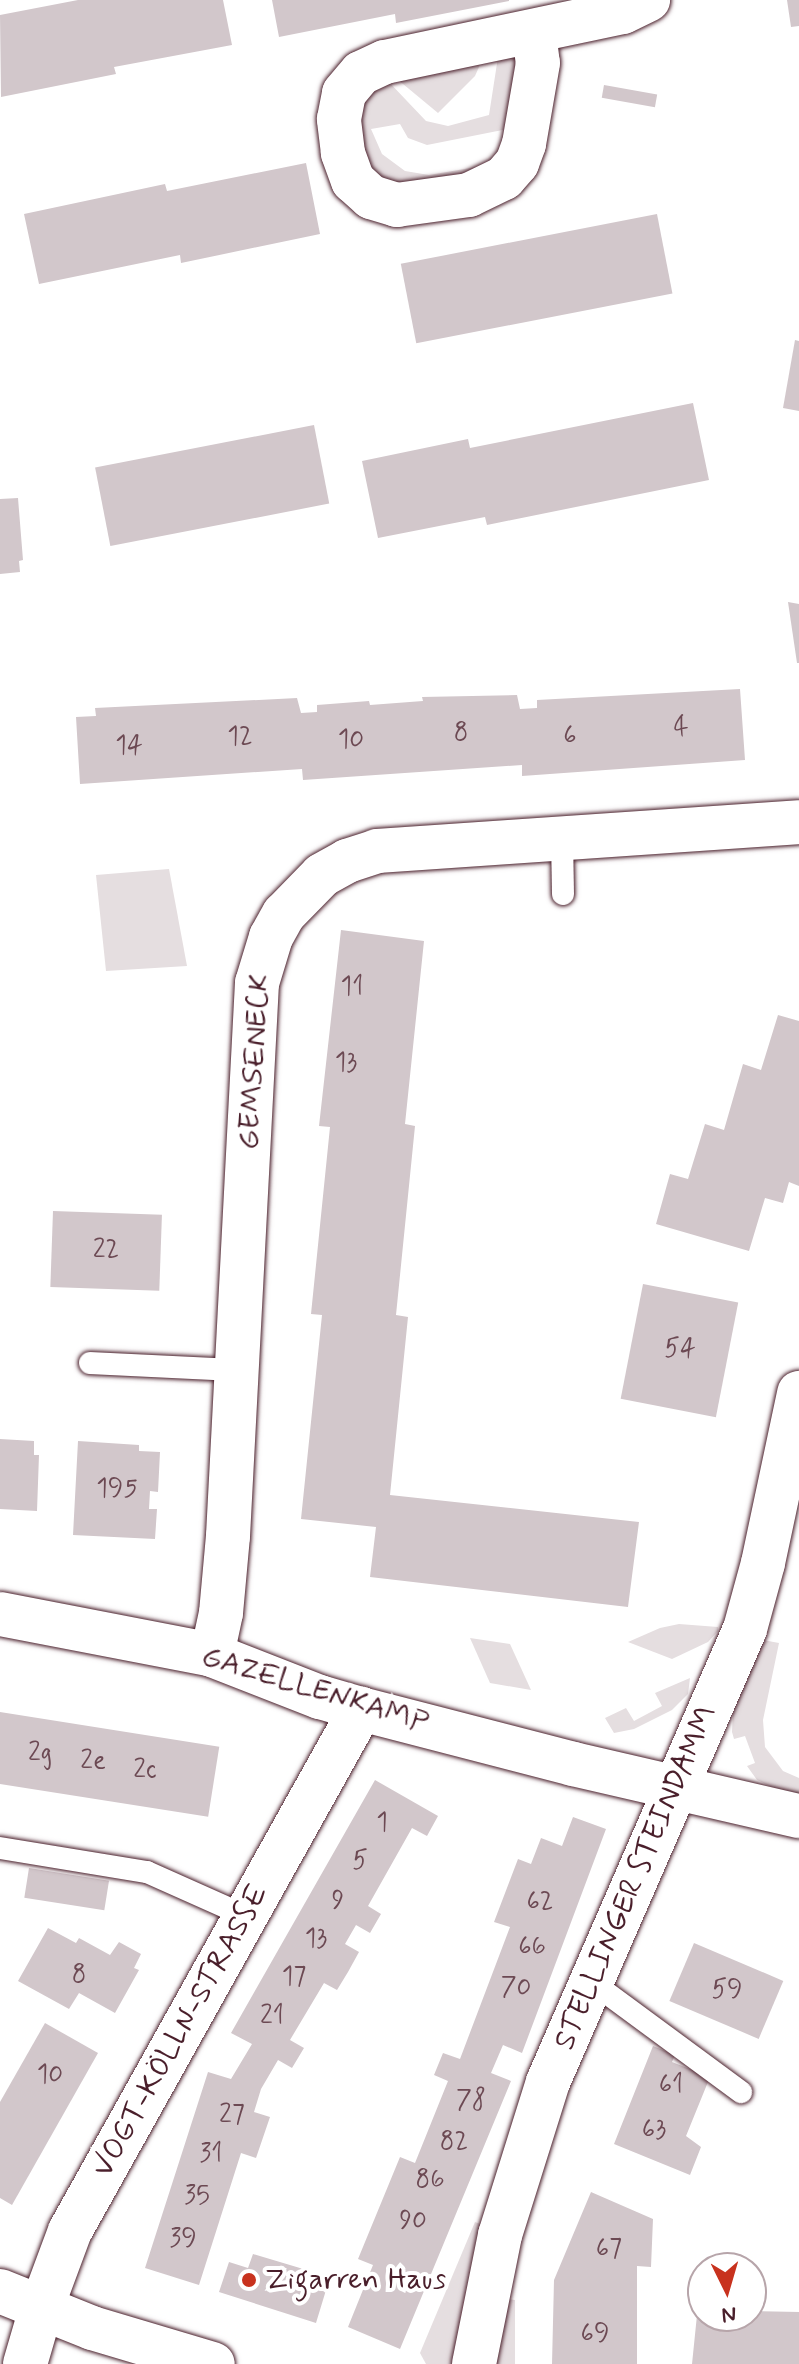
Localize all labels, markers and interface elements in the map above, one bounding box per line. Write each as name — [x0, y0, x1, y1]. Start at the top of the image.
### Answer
house number: 4 — [673, 713, 689, 745]
house number: 8 — [454, 718, 468, 750]
house number: 6 — [563, 721, 577, 753]
house number: 12 — [227, 722, 253, 754]
house number: 10 — [338, 725, 364, 757]
house number: 14 — [115, 731, 143, 763]
house number: 11 — [341, 972, 363, 1004]
street label: GEMSENECK — [231, 973, 279, 1151]
house number: 13 — [335, 1048, 357, 1080]
house number: 22 — [93, 1235, 119, 1267]
house number: 54 — [664, 1334, 696, 1366]
house number: 195 — [96, 1474, 138, 1506]
street label: GAZELLENKAMP — [197, 1638, 433, 1742]
street label: STELLINGER STEINDAMM — [546, 1699, 726, 2057]
house number: 2g — [28, 1738, 52, 1770]
house number: 2e — [80, 1746, 106, 1778]
house number: 2c — [133, 1755, 157, 1787]
house number: 1 — [376, 1808, 388, 1840]
house number: 5 — [352, 1846, 368, 1878]
street label: VOGT-KÖLLN-STRASSE — [85, 1878, 277, 2184]
house number: 9 — [332, 1886, 344, 1918]
house number: 62 — [526, 1887, 554, 1919]
house number: 13 — [305, 1924, 327, 1956]
house number: 66 — [518, 1932, 546, 1964]
house number: 8 — [72, 1960, 86, 1992]
house number: 17 — [282, 1962, 306, 1994]
house number: 70 — [501, 1973, 531, 2005]
house number: 59 — [711, 1975, 743, 2007]
house number: 21 — [260, 2001, 284, 2033]
house number: 10 — [37, 2060, 63, 2092]
house number: 61 — [659, 2070, 683, 2102]
house number: 78 — [456, 2086, 486, 2118]
house number: 27 — [219, 2100, 245, 2132]
house number: 63 — [642, 2115, 666, 2147]
house number: 82 — [440, 2127, 468, 2159]
house number: 31 — [200, 2139, 222, 2171]
house number: 86 — [415, 2165, 445, 2197]
house number: 35 — [184, 2181, 210, 2213]
house number: 90 — [399, 2206, 427, 2238]
house number: 39 — [169, 2224, 197, 2256]
house number: 67 — [596, 2234, 622, 2266]
north arrow — [687, 2252, 767, 2332]
place label: Zigarren Haus — [265, 2262, 446, 2298]
marker: Zigarren Haus — [240, 2271, 258, 2289]
text: N — [720, 2299, 737, 2329]
house number: 69 — [581, 2319, 609, 2351]

